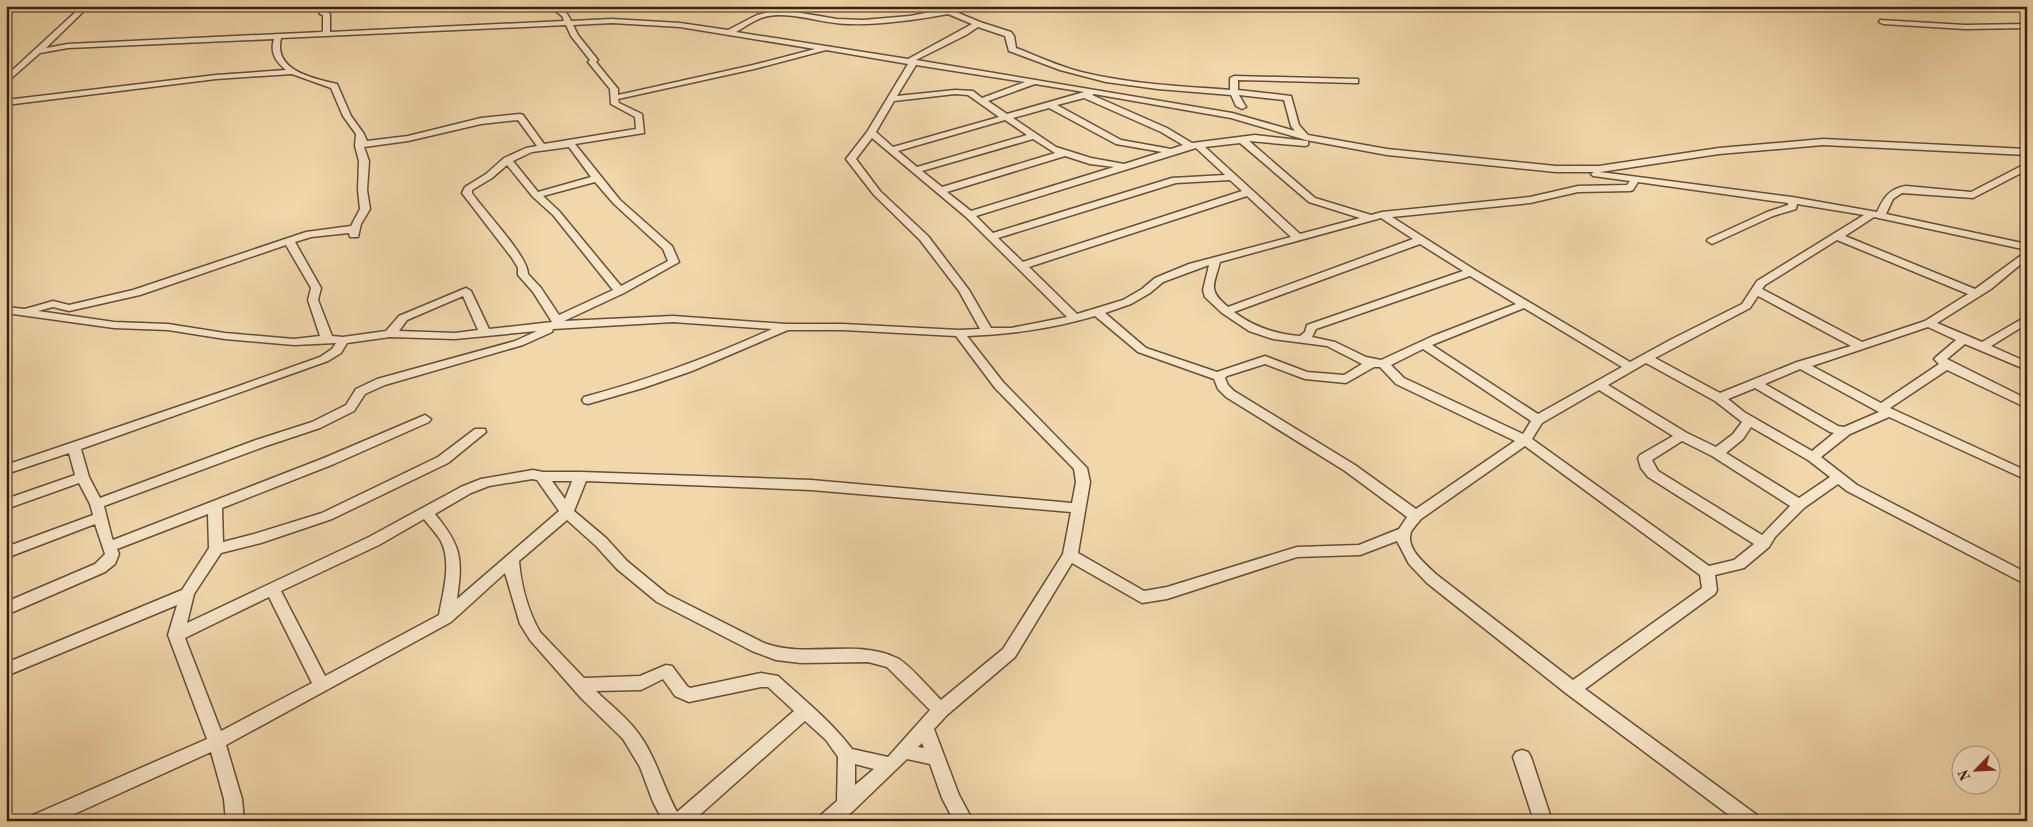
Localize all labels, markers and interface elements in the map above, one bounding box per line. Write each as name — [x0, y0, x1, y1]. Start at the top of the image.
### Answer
north arrow — [1950, 744, 2000, 794]
text: N — [1956, 767, 1974, 783]

